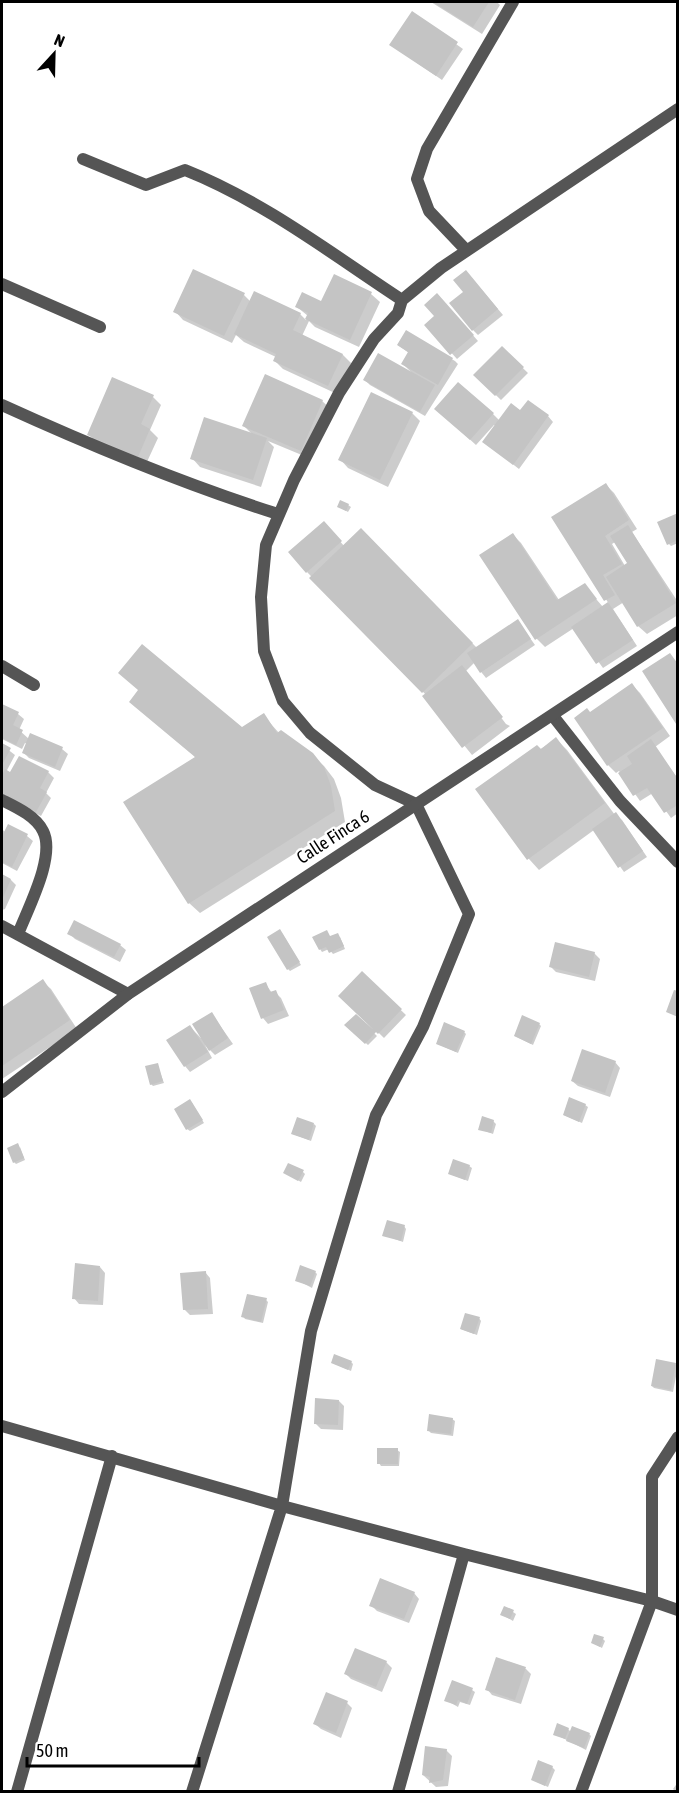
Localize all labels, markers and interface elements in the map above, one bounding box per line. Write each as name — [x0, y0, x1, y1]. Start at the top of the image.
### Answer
north arrow — [24, 24, 84, 84]
text: N — [52, 30, 67, 50]
street label: Calle Finca 6 — [292, 805, 373, 868]
scale bar — [27, 1730, 200, 1768]
text: 50 m — [36, 1740, 68, 1761]

